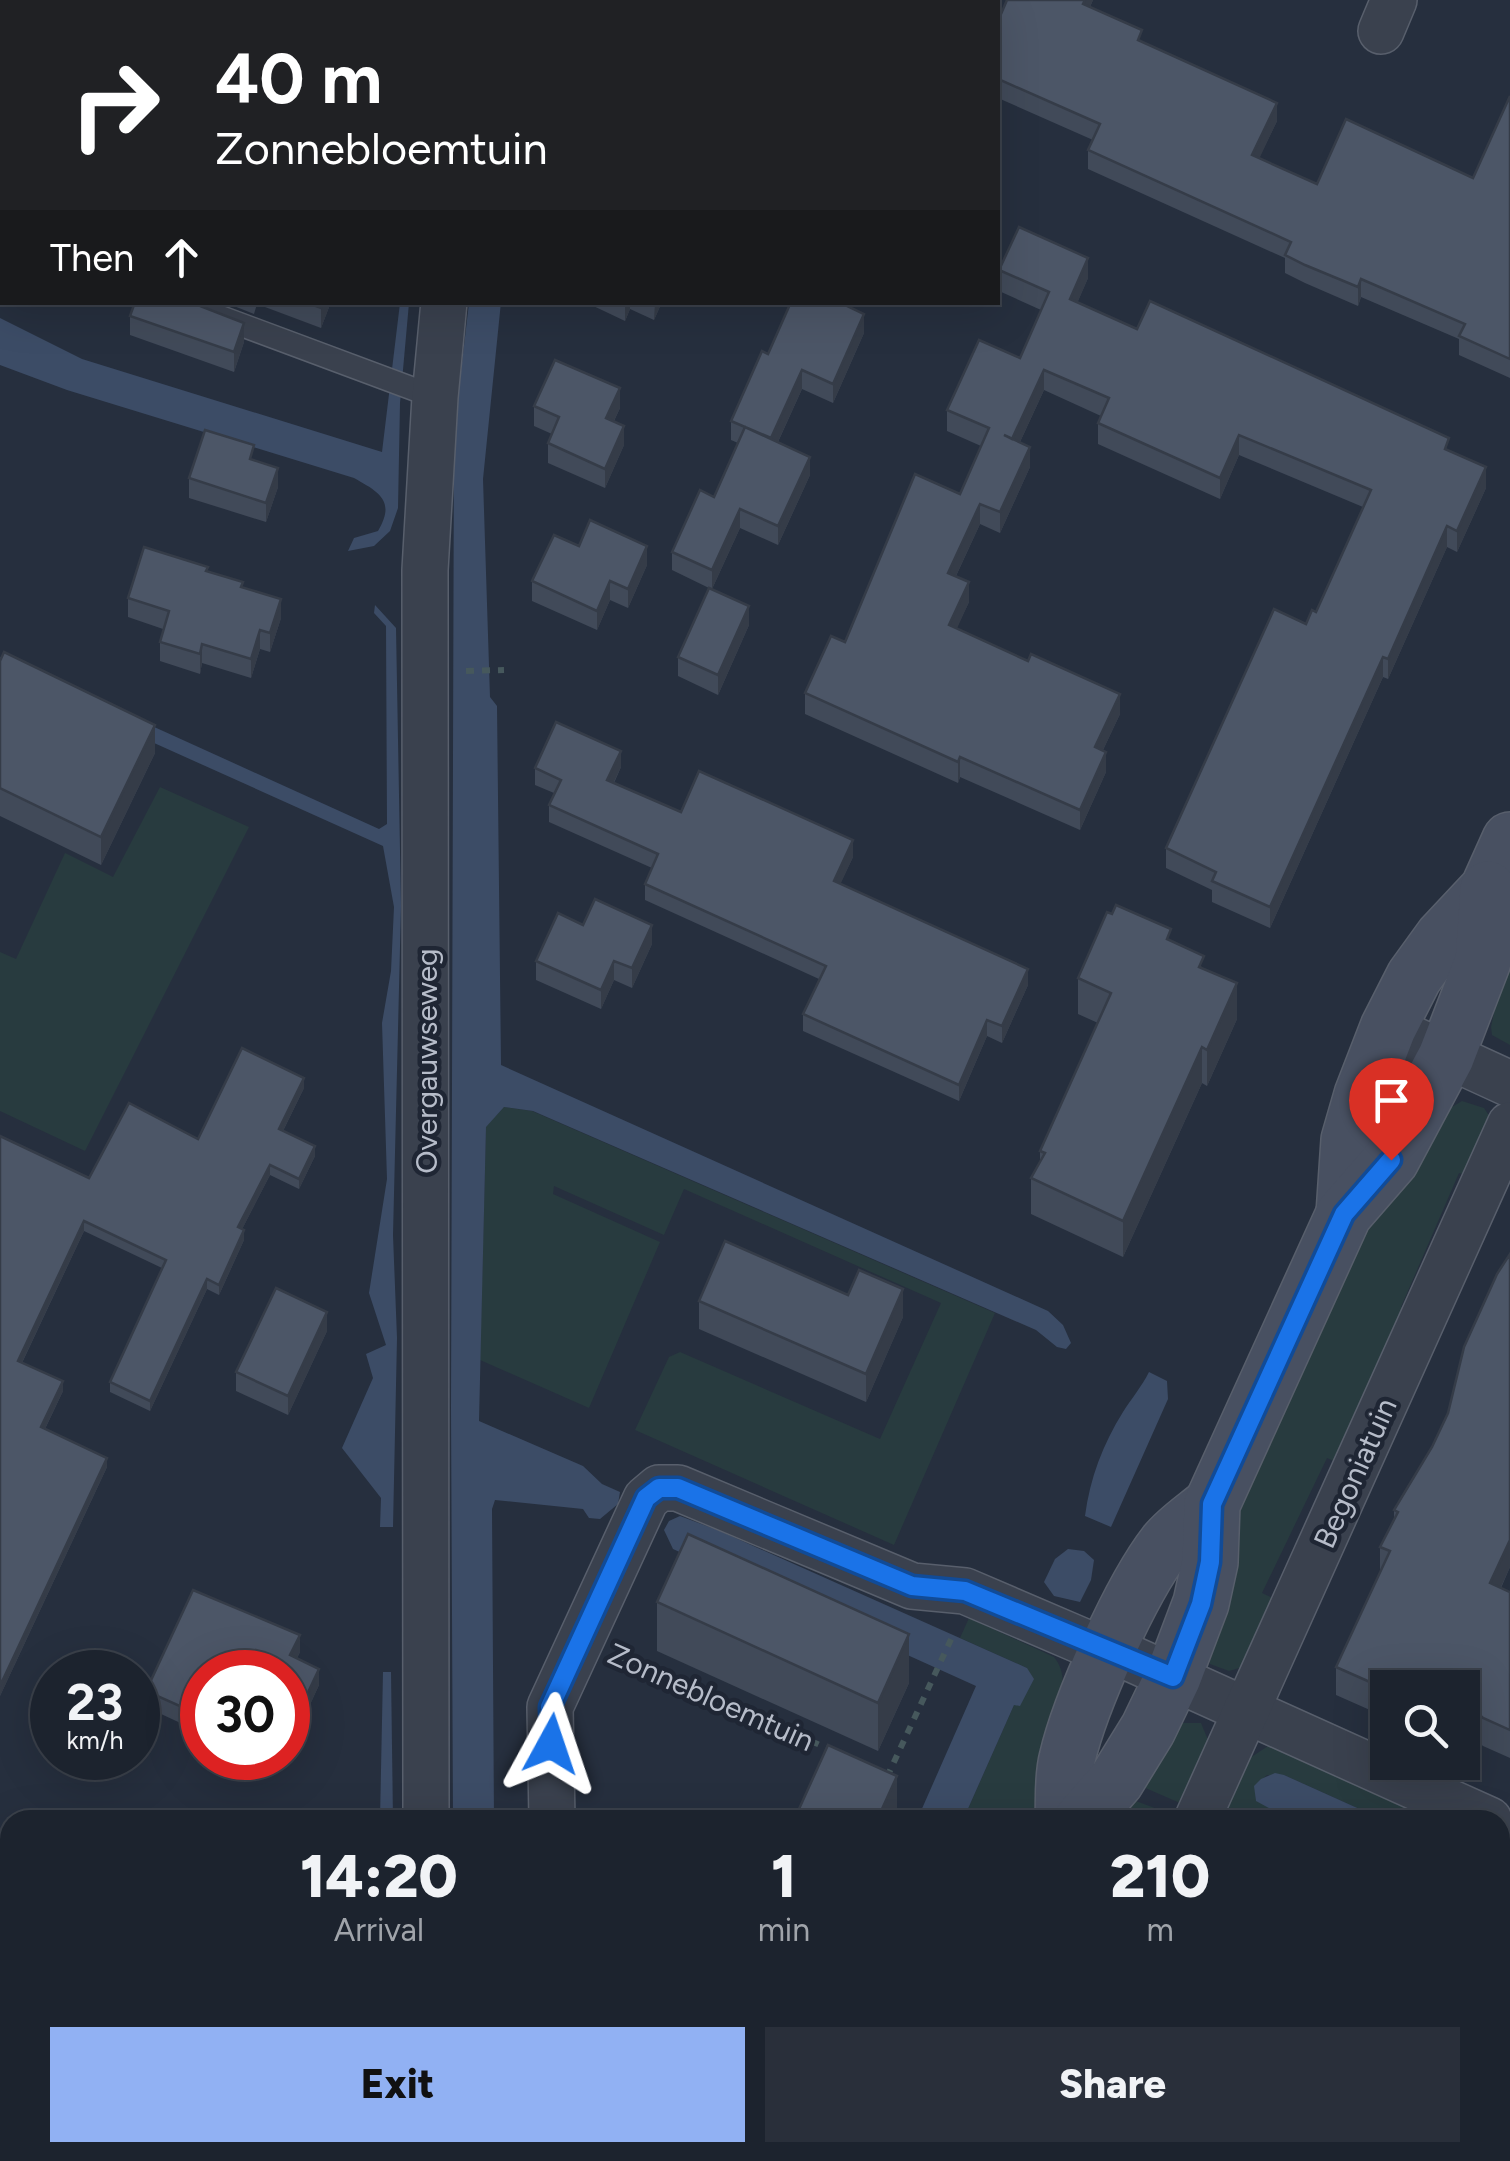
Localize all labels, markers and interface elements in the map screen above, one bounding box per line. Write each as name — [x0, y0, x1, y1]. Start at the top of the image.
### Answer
text: 40 m — [215, 36, 382, 121]
icon: right — [50, 40, 180, 170]
text: Zonnebloemtuin — [215, 121, 548, 175]
icon: ahead — [154, 230, 209, 285]
text: Then — [50, 235, 134, 281]
street label: Overgauwseweg — [408, 948, 445, 1174]
pin — [1349, 1058, 1434, 1161]
icon: arrive — [1364, 1073, 1419, 1128]
street label: Begoniatuin — [1305, 1392, 1405, 1554]
street label: Zonnebloemtuin — [602, 1635, 820, 1759]
speed limit sign: 30 — [180, 1650, 310, 1780]
map controls — [1370, 1670, 1480, 1780]
button: search — [1370, 1670, 1480, 1780]
text: 23 — [67, 1672, 123, 1733]
position arrow — [499, 1692, 603, 1796]
text: km/h — [66, 1725, 124, 1755]
text: 14:20 — [300, 1840, 458, 1912]
text: 1 — [771, 1840, 797, 1912]
text: 210 — [1110, 1840, 1210, 1912]
text: Arrival — [334, 1911, 424, 1949]
text: min — [758, 1911, 810, 1949]
text: m — [1146, 1911, 1174, 1949]
button: Exit — [50, 2027, 745, 2142]
button: Share — [765, 2027, 1460, 2142]

